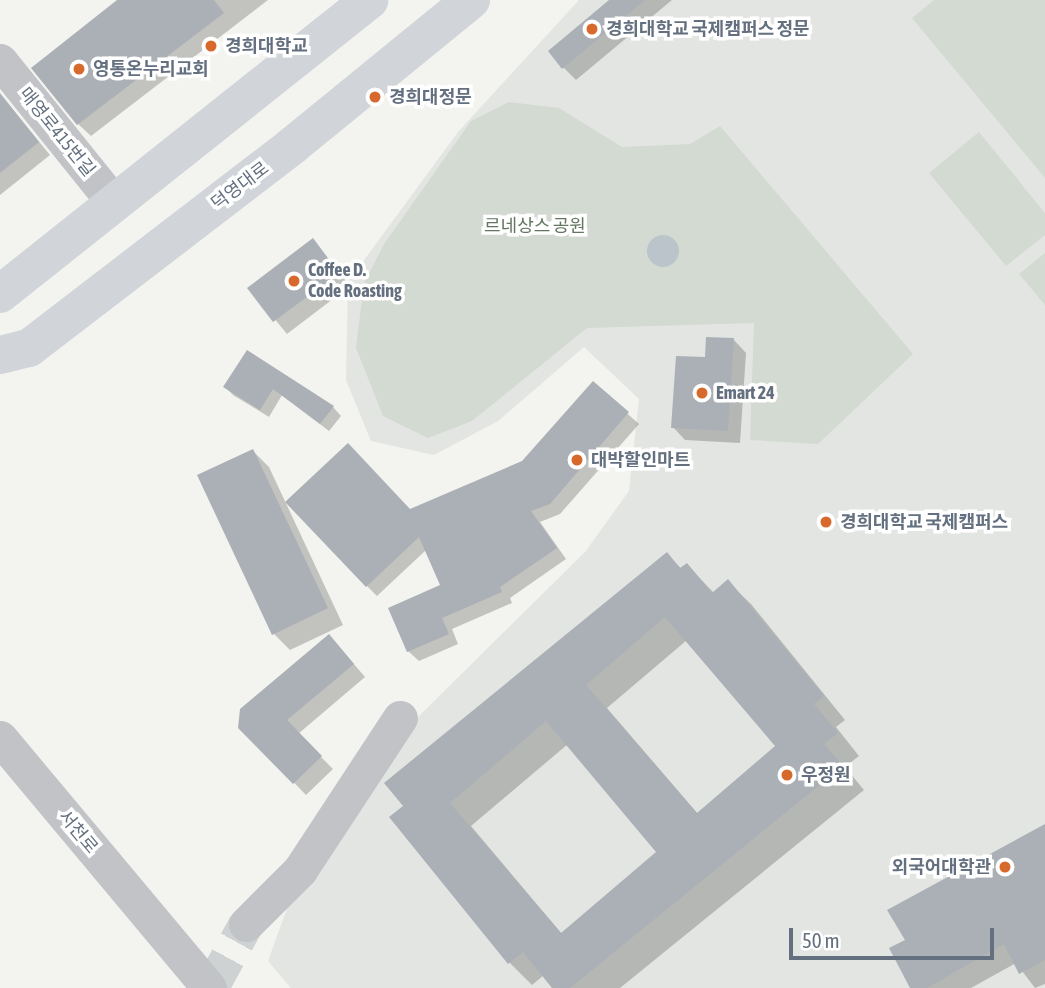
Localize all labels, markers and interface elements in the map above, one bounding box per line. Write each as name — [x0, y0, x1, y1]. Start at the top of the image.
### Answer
place label: 경희대학교 국제캠퍼스 정문 — [606, 18, 810, 40]
marker: 경희대학교 국제캠퍼스 정문 — [584, 21, 600, 37]
place label: 경희대학교 — [225, 35, 308, 57]
marker: 경희대학교 — [203, 38, 219, 54]
place label: 영통온누리교회 — [93, 58, 209, 80]
marker: 영통온누리교회 — [71, 61, 87, 77]
street label: 매영로415번길 — [15, 83, 99, 181]
place label: 경희대정문 — [389, 86, 472, 108]
marker: 경희대정문 — [367, 89, 383, 105]
street label: 덕영대로 — [207, 157, 273, 215]
park label: 르네상스 공원 — [484, 215, 586, 237]
place label: Coffee D. Code Roasting — [308, 260, 402, 302]
marker: Coffee D. Code Roasting — [286, 273, 302, 289]
place label: Emart 24 — [716, 382, 775, 404]
marker: Emart 24 — [694, 385, 710, 401]
place label: 대박할인마트 — [591, 449, 690, 471]
marker: 대박할인마트 — [569, 452, 585, 468]
place label: 경희대학교 국제캠퍼스 — [840, 511, 1008, 533]
marker: 경희대학교 국제캠퍼스 — [818, 514, 834, 530]
place label: 우정원 — [801, 764, 851, 786]
marker: 우정원 — [779, 767, 795, 783]
street label: 서천로 — [54, 806, 102, 858]
place label: 외국어대학관 — [892, 856, 991, 878]
marker: 외국어대학관 — [997, 859, 1013, 875]
scale bar — [793, 914, 998, 958]
text: 50 m — [802, 928, 840, 952]

